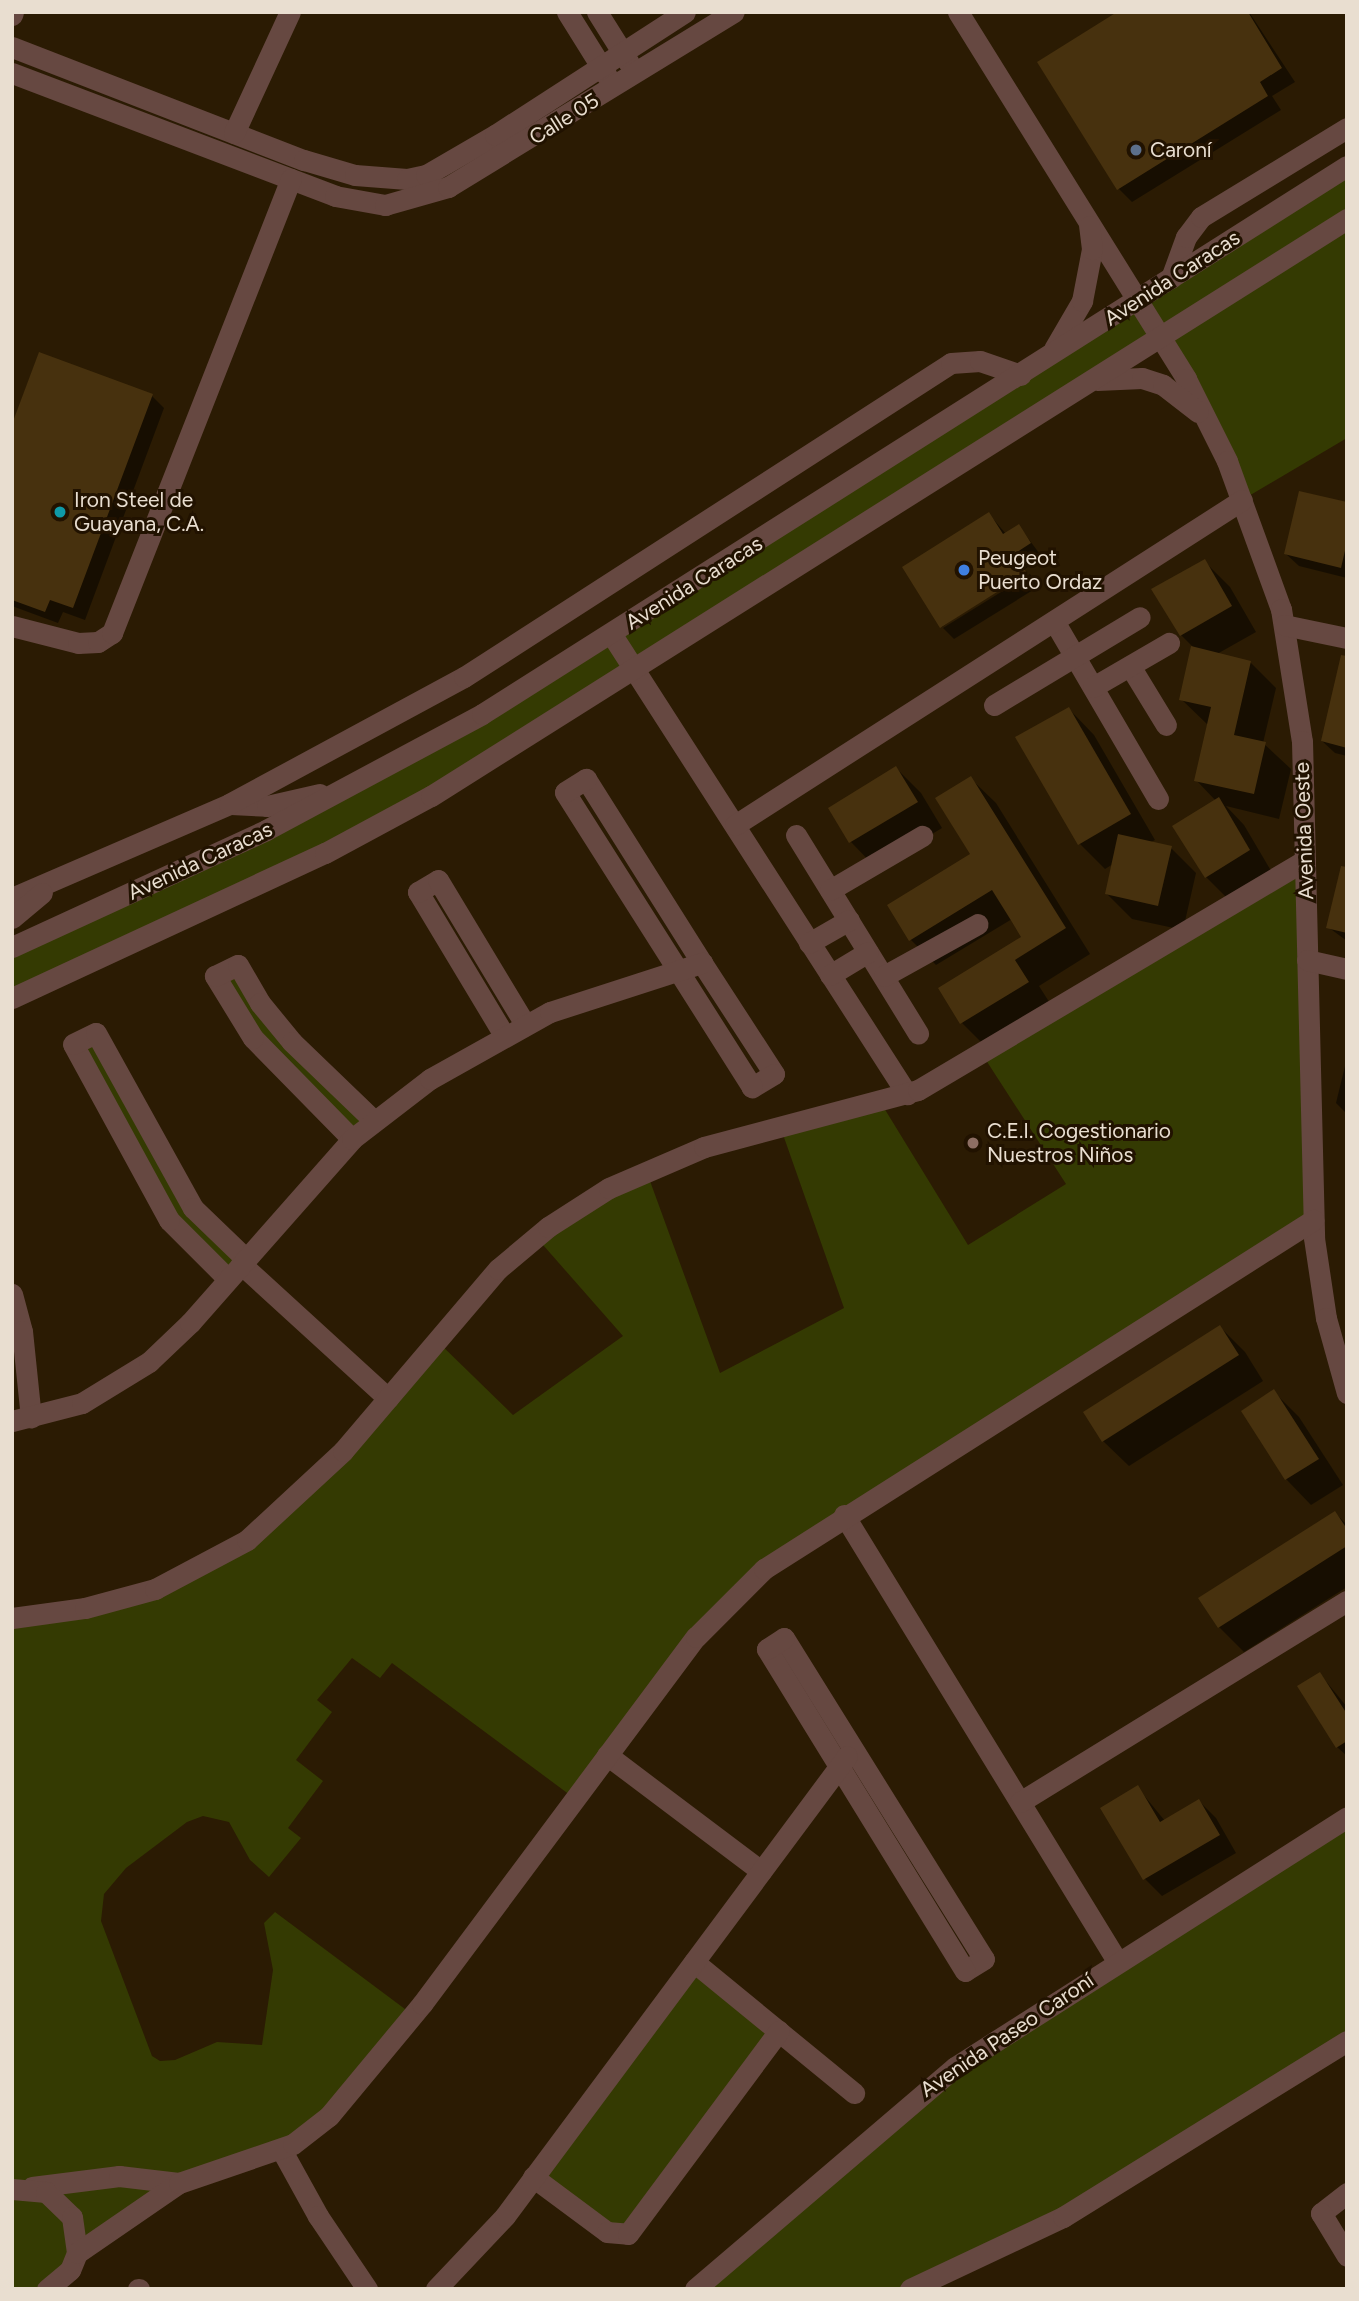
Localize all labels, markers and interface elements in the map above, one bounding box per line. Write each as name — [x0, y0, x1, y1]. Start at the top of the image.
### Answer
street label: Calle 05 — [525, 88, 603, 150]
place label: Caroní — [1150, 137, 1212, 163]
marker: Caroní — [1128, 142, 1144, 158]
street label: Avenida Caracas — [1100, 225, 1244, 331]
place label: Iron Steel de Guayana, C.A. — [74, 487, 204, 537]
marker: Iron Steel de Guayana, C.A. — [52, 504, 68, 520]
street label: Avenida Caracas — [621, 531, 767, 635]
place label: Peugeot Puerto Ordaz — [978, 545, 1102, 595]
marker: Peugeot Puerto Ordaz — [956, 562, 972, 578]
street label: Avenida Oeste — [1289, 762, 1319, 900]
street label: Avenida Caracas — [124, 817, 276, 905]
place label: C.E.I. Cogestionario Nuestros Niños — [987, 1118, 1171, 1168]
marker: C.E.I. Cogestionario Nuestros Niños — [965, 1135, 981, 1151]
street label: Avenida Paseo Caroní — [915, 1968, 1099, 2102]

